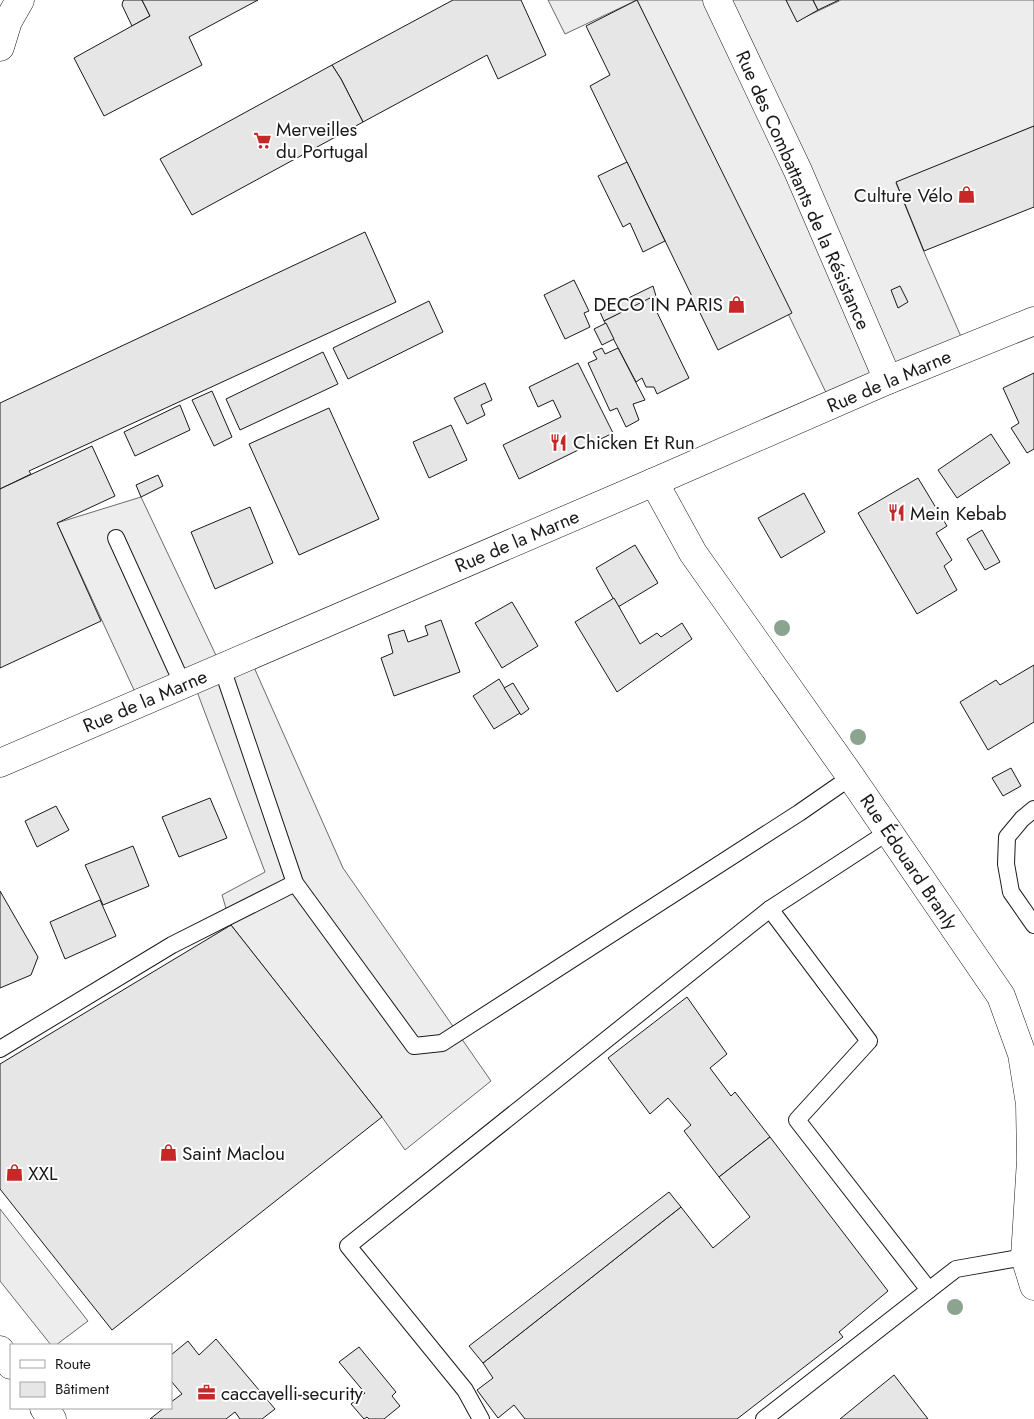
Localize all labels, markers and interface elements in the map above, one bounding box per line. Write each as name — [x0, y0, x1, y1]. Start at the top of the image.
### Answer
street label: Rue des Combattants de la Résistance — [729, 46, 877, 334]
place label: Merveilles du Portugal — [276, 116, 368, 165]
supermarket icon: Merveilles du Portugal — [252, 130, 272, 150]
place label: Culture Vélo — [854, 182, 953, 209]
shop icon: Culture Vélo — [957, 185, 977, 205]
place label: DECO IN PARIS — [593, 291, 723, 318]
shop icon: DECO IN PARIS — [727, 294, 747, 314]
street label: Rue de la Marne — [823, 343, 955, 419]
place label: Chicken Et Run — [573, 429, 695, 456]
restaurant icon: Chicken Et Run — [549, 432, 569, 452]
place label: Mein Kebab — [910, 500, 1007, 527]
street label: Rue de la Marne — [451, 503, 583, 579]
restaurant icon: Mein Kebab — [886, 503, 906, 523]
street label: Rue de la Marne — [79, 663, 211, 739]
street label: Rue Édouard Branly — [853, 789, 965, 936]
place label: Saint Maclou — [182, 1140, 285, 1167]
shop icon: Saint Maclou — [158, 1143, 178, 1163]
place label: XXL — [28, 1160, 58, 1187]
shop icon: XXL — [4, 1163, 24, 1183]
legend — [10, 1344, 172, 1409]
text: Route — [55, 1353, 91, 1375]
text: Bâtiment — [55, 1378, 109, 1400]
place label: caccavelli-security — [221, 1380, 363, 1407]
office icon: caccavelli-security — [197, 1383, 217, 1403]

